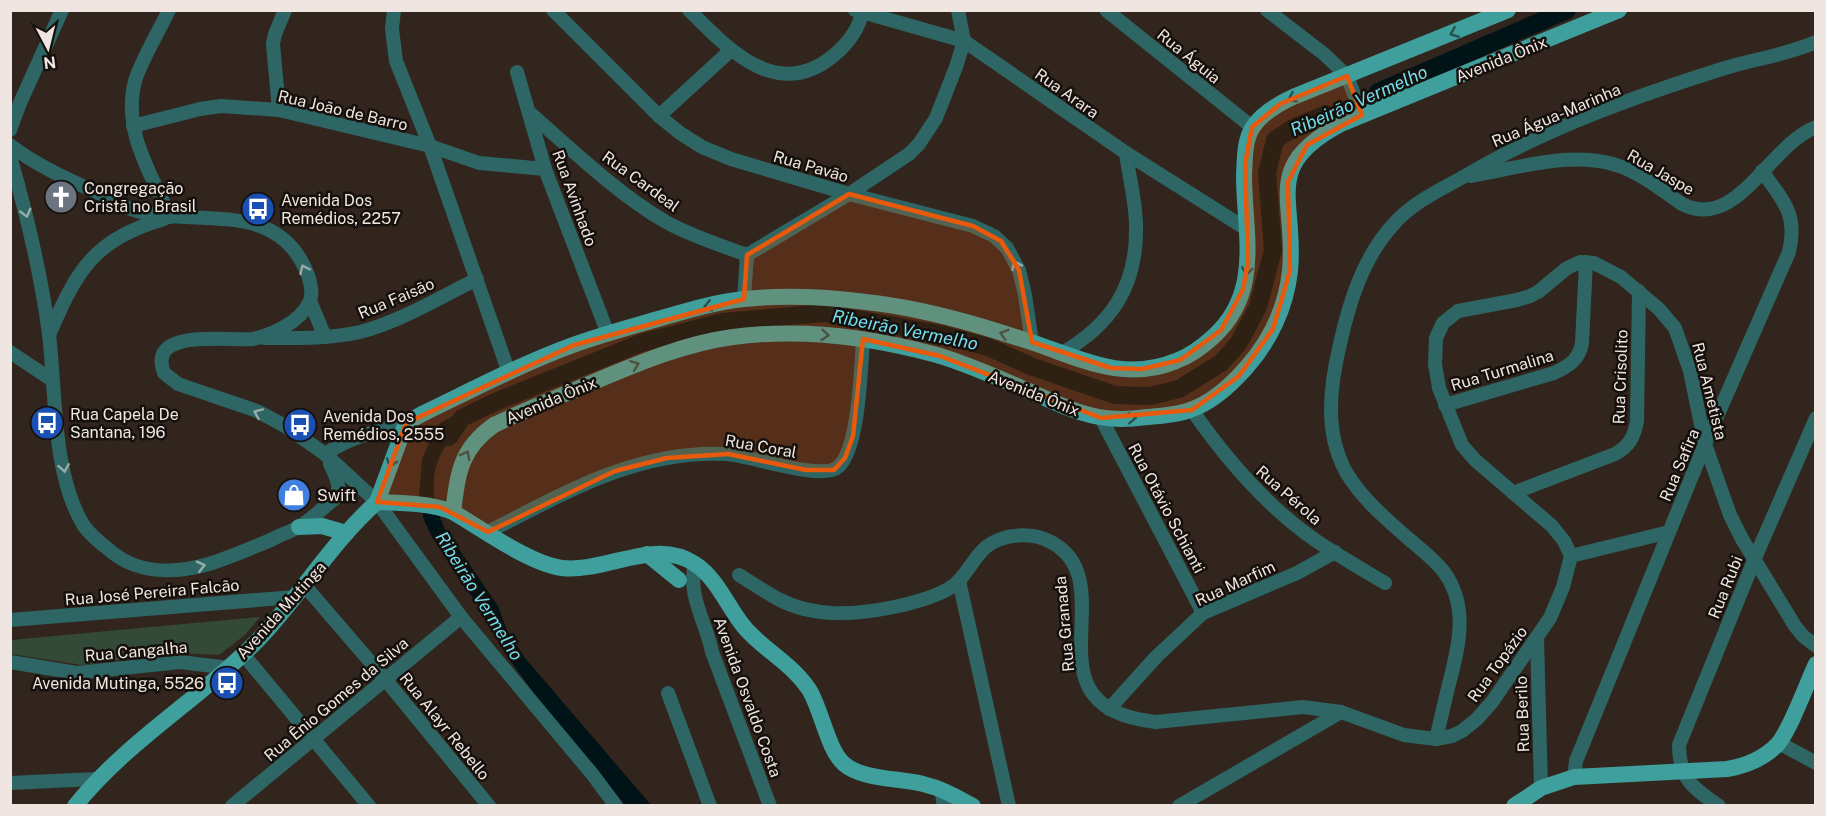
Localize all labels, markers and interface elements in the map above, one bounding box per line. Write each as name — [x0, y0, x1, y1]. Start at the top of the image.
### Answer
north arrow — [18, 18, 78, 78]
street label: Rua Águia — [1153, 24, 1225, 88]
one-way arrow — [1449, 26, 1460, 38]
street label: Avenida Ônix — [1452, 32, 1550, 86]
text: N — [42, 52, 57, 73]
water label: Ribeirão Vermelho — [1287, 61, 1431, 140]
street label: Rua Arara — [1031, 64, 1102, 122]
street label: Rua Água-Marinha — [1488, 79, 1624, 151]
street label: Rua João de Barro — [276, 86, 410, 135]
one-way arrow — [1288, 91, 1299, 103]
street label: Rua Jaspe — [1624, 146, 1698, 199]
street label: Rua Avinhado — [548, 147, 601, 249]
street label: Rua Cardeal — [598, 147, 683, 216]
street label: Rua Pavão — [771, 147, 851, 186]
church icon: Congregação Cristã no Brasil — [43, 179, 79, 215]
place label: Congregação Cristã no Brasil — [84, 179, 197, 216]
bus stop icon: Avenida Dos Remédios, 2257 — [240, 191, 276, 227]
place label: Avenida Dos Remédios, 2257 — [281, 191, 401, 228]
one-way arrow — [19, 207, 32, 217]
one-way arrow — [1011, 260, 1023, 271]
one-way arrow — [300, 264, 312, 275]
one-way arrow — [1241, 266, 1253, 275]
street label: Rua Faisão — [355, 274, 437, 323]
one-way arrow — [704, 299, 714, 312]
water label: Ribeirão Vermelho — [830, 305, 980, 354]
one-way arrow — [821, 328, 830, 341]
one-way arrow — [999, 328, 1010, 341]
street label: Rua Crisolito — [1609, 329, 1632, 425]
street label: Rua Ametista — [1688, 340, 1731, 442]
street label: Rua Turmalina — [1448, 346, 1556, 395]
one-way arrow — [629, 360, 639, 373]
street label: Avenida Ônix — [985, 366, 1083, 420]
street label: Avenida Ônix — [503, 372, 599, 428]
bus stop icon: Rua Capela De Santana, 196 — [29, 405, 65, 441]
place label: Rua Capela De Santana, 196 — [70, 405, 179, 442]
bus stop icon: Avenida Dos Remédios, 2555 — [282, 407, 318, 443]
place label: Avenida Dos Remédios, 2555 — [323, 407, 444, 444]
one-way arrow — [253, 408, 264, 420]
one-way arrow — [1128, 412, 1137, 425]
street label: Rua Safira — [1656, 426, 1703, 504]
street label: Rua Coral — [724, 431, 798, 462]
street label: Rua Otávio Schianti — [1124, 440, 1209, 576]
one-way arrow — [459, 451, 470, 462]
one-way arrow — [386, 457, 399, 467]
street label: Rua Pérola — [1252, 462, 1325, 529]
one-way arrow — [57, 463, 69, 472]
shop icon: Swift — [276, 477, 312, 513]
place label: Swift — [317, 486, 356, 505]
water label: Ribeirão Vermelho — [431, 527, 528, 664]
street label: Rua Rubi — [1704, 553, 1747, 621]
street label: Rua Marfim — [1192, 557, 1278, 610]
street label: Avenida Mutinga — [233, 558, 330, 663]
one-way arrow — [196, 560, 206, 573]
street label: Rua José Pereira Falcão — [64, 575, 240, 610]
street label: Rua Granada — [1051, 575, 1078, 672]
street label: Avenida Osvaldo Costa — [710, 614, 785, 780]
street label: Rua Topázio — [1464, 623, 1531, 706]
street label: Rua Ênio Gomes da Silva — [260, 633, 412, 765]
street label: Rua Cangalha — [84, 638, 188, 665]
bus stop icon: Avenida Mutinga, 5526 — [209, 665, 245, 701]
street label: Rua Alayr Rebello — [396, 669, 494, 784]
place label: Avenida Mutinga, 5526 — [32, 674, 204, 693]
street label: Rua Berilo — [1512, 675, 1533, 752]

